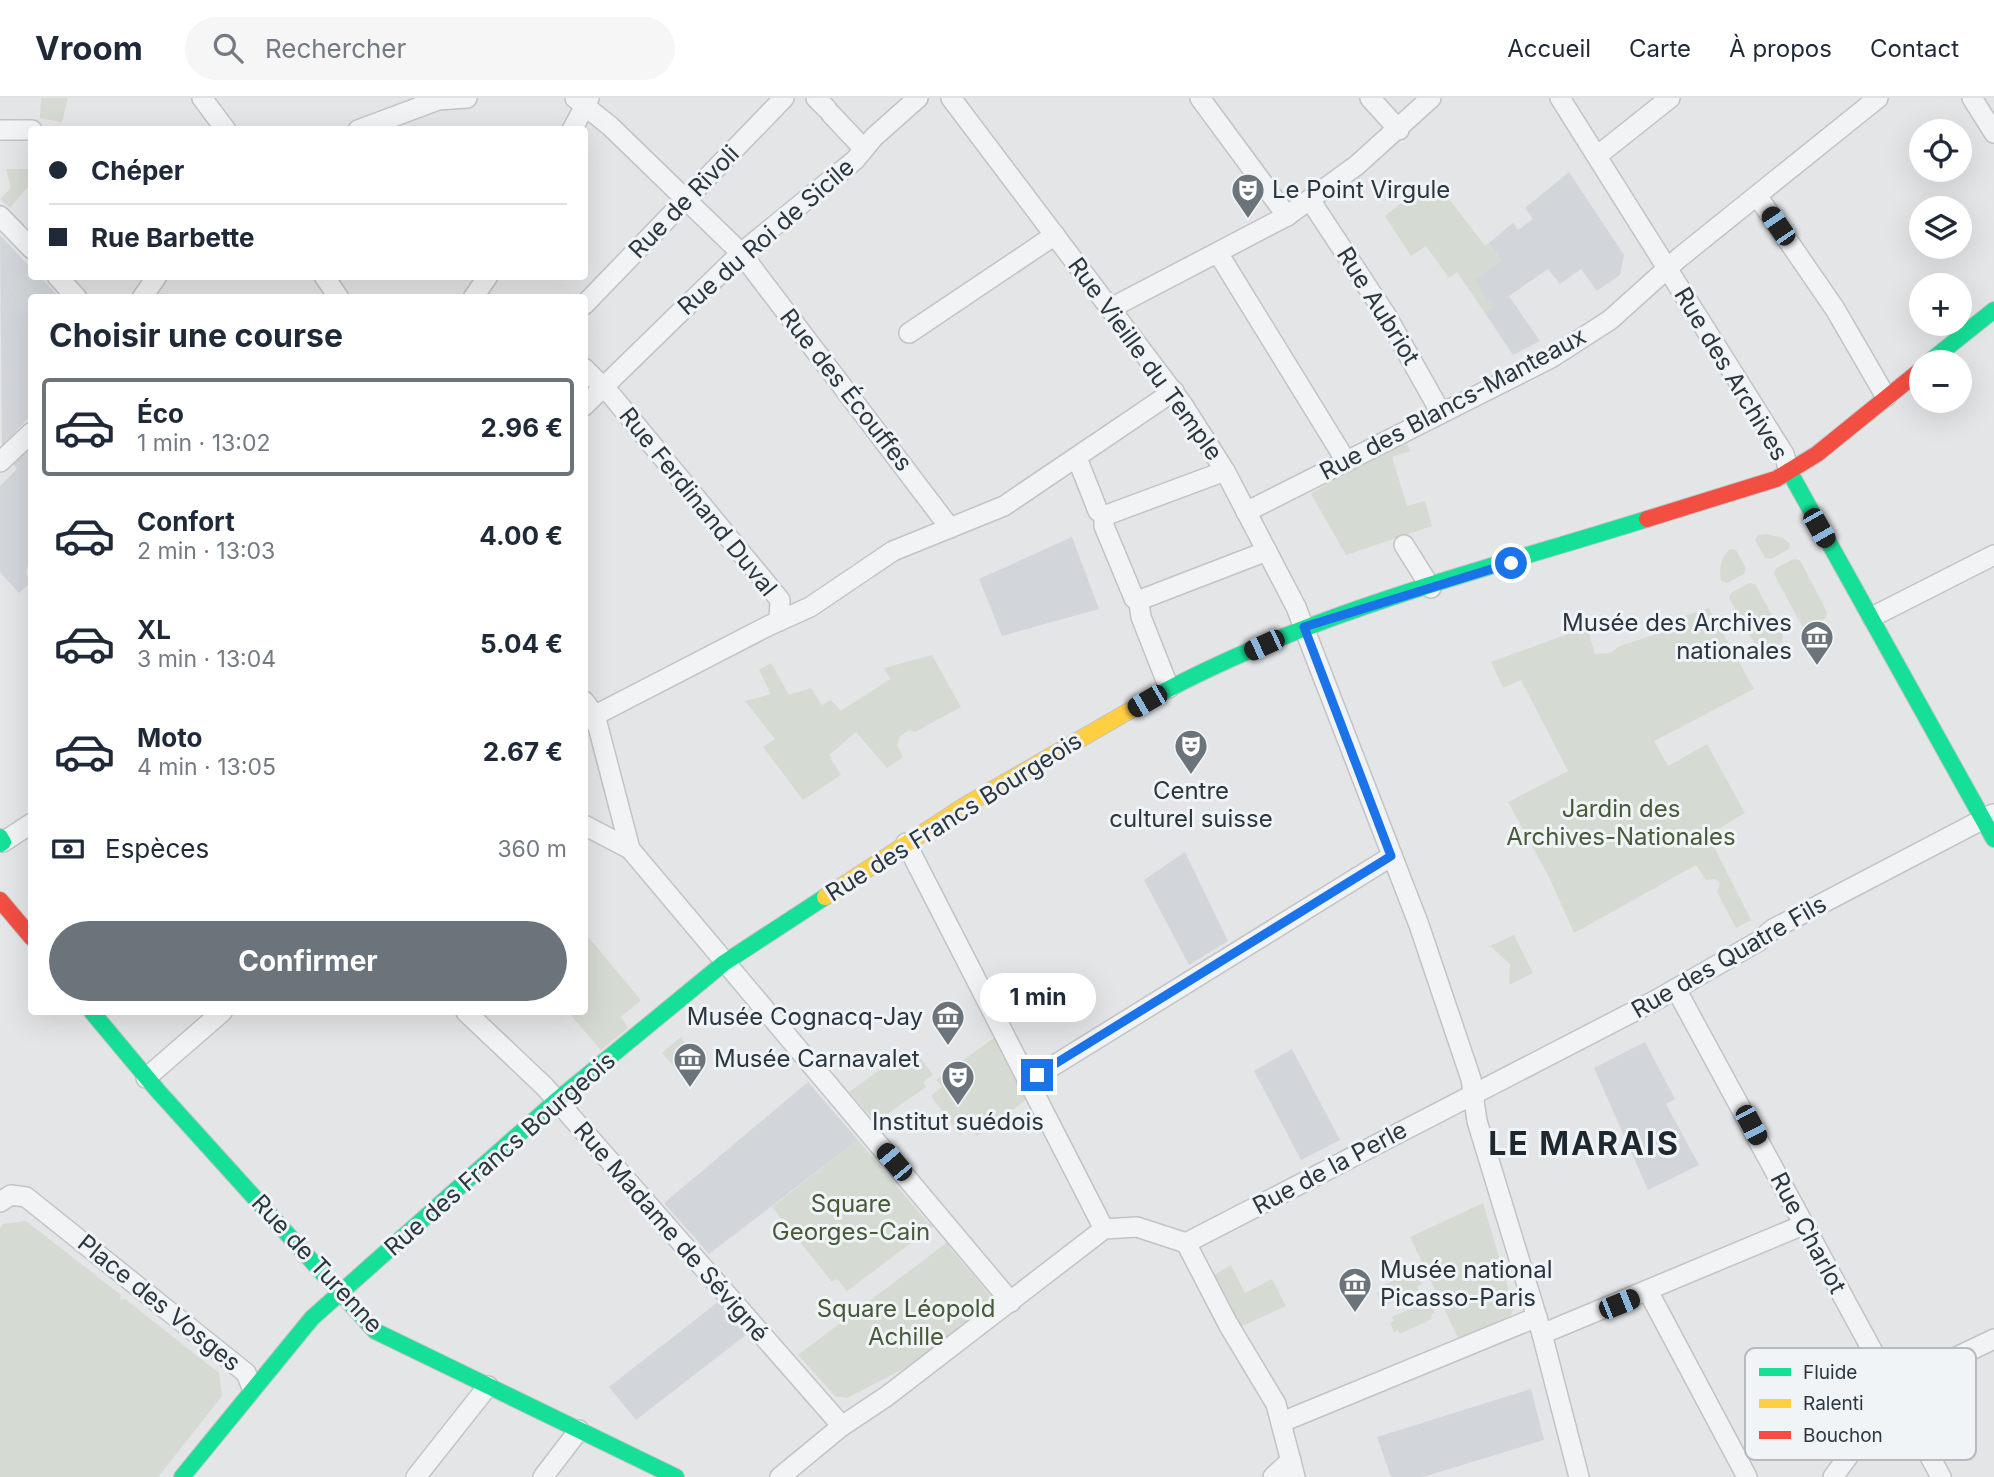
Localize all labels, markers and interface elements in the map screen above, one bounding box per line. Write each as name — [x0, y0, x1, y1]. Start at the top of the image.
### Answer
search box — [185, 17, 675, 80]
text: Vroom — [35, 28, 143, 68]
icon: search — [209, 29, 247, 67]
text: Rechercher — [265, 33, 406, 64]
text: Accueil — [1507, 34, 1591, 63]
text: Carte — [1629, 34, 1691, 63]
text: À propos — [1729, 34, 1832, 63]
text: Contact — [1870, 34, 1959, 63]
map controls — [1909, 119, 1972, 413]
button: locate — [1909, 119, 1972, 182]
street label: Rue de Rivoli — [622, 139, 745, 264]
street label: Rue du Roi de Sicile — [672, 152, 860, 321]
text: Chéper — [91, 155, 184, 186]
theatre icon: Le Point Virgule — [1229, 171, 1267, 220]
place label: Le Point Virgule — [1272, 175, 1450, 204]
button: layers — [1909, 196, 1972, 259]
car — [1758, 203, 1799, 249]
text: Rue Barbette — [91, 222, 254, 253]
street label: Rue Aubriot — [1331, 242, 1426, 370]
street label: Rue Vieille du Temple — [1062, 252, 1229, 466]
button: + — [1909, 273, 1972, 336]
street label: Rue des Archives — [1668, 282, 1795, 466]
street label: Rue des Écouffes — [774, 302, 920, 477]
text: Choisir une course — [49, 316, 343, 355]
street label: Rue des Blancs-Manteaux — [1315, 321, 1591, 486]
button: − — [1909, 350, 1972, 413]
icon: car — [53, 396, 116, 459]
text: Éco — [137, 398, 184, 429]
street label: Rue Ferdinand Duval — [613, 402, 783, 602]
text: 2.96 € — [481, 412, 563, 443]
text: 1 min · 13:02 — [137, 429, 270, 457]
icon: car — [53, 504, 116, 567]
car — [1800, 505, 1839, 551]
text: Confort — [137, 506, 235, 537]
text: 4.00 € — [479, 520, 563, 551]
text: 2 min · 13:03 — [137, 537, 275, 565]
route start — [1495, 547, 1527, 579]
place label: Musée des Archives nationales — [1562, 608, 1792, 665]
icon: car — [53, 612, 116, 675]
text: XL — [137, 614, 171, 645]
museum icon: Musée des Archives nationales — [1798, 618, 1836, 667]
car — [1241, 627, 1288, 663]
text: 5.04 € — [480, 628, 563, 659]
text: 3 min · 13:04 — [137, 645, 276, 673]
car — [1124, 681, 1171, 721]
icon: car — [53, 720, 116, 783]
text: Moto — [137, 722, 202, 753]
street label: Rue des Francs Bourgeois — [820, 726, 1087, 907]
theatre icon: Centre culturel suisse — [1172, 727, 1210, 776]
text: 2.67 € — [483, 736, 563, 767]
text: 4 min · 13:05 — [137, 753, 276, 781]
place label: Centre culturel suisse — [1109, 776, 1273, 833]
park label: Jardin des Archives-Nationales — [1506, 794, 1736, 851]
icon: cash — [49, 830, 87, 868]
text: Espèces — [105, 833, 209, 864]
text: 360 m — [497, 835, 567, 863]
street label: Rue des Quatre Fils — [1626, 889, 1831, 1024]
button: Confirmer — [49, 921, 567, 1001]
callout: 1 min — [979, 974, 1095, 1023]
text: 1 min — [1010, 983, 1066, 1011]
museum icon: Musée Cognacq-Jay — [929, 998, 967, 1047]
place label: Musée Cognacq-Jay — [687, 1002, 923, 1031]
museum icon: Musée Carnavalet — [671, 1040, 709, 1089]
place label: Musée Carnavalet — [714, 1044, 920, 1073]
street label: Rue des Francs Bourgeois — [378, 1045, 621, 1262]
theatre icon: Institut suédois — [939, 1058, 977, 1107]
route end — [1021, 1059, 1053, 1091]
car — [1732, 1102, 1771, 1148]
place label: Institut suédois — [872, 1107, 1044, 1136]
street label: Rue de la Perle — [1248, 1115, 1412, 1220]
street label: Rue Madame de Sévigné — [568, 1116, 775, 1348]
district label: LE MARAIS — [1488, 1124, 1680, 1163]
car — [873, 1139, 916, 1185]
street label: Rue Charlot — [1764, 1167, 1853, 1298]
street label: Rue de Turenne — [246, 1188, 389, 1339]
park label: Square Georges-Cain — [772, 1189, 930, 1246]
street label: Place des Vosges — [72, 1228, 247, 1377]
place label: Musée national Picasso-Paris — [1380, 1255, 1552, 1312]
museum icon: Musée national Picasso-Paris — [1336, 1265, 1374, 1314]
car — [1596, 1286, 1643, 1322]
park label: Square Léopold Achille — [817, 1294, 995, 1351]
legend — [1745, 1348, 1976, 1460]
text: Fluide — [1803, 1361, 1857, 1384]
text: Ralenti — [1803, 1392, 1864, 1415]
text: Bouchon — [1803, 1424, 1883, 1447]

